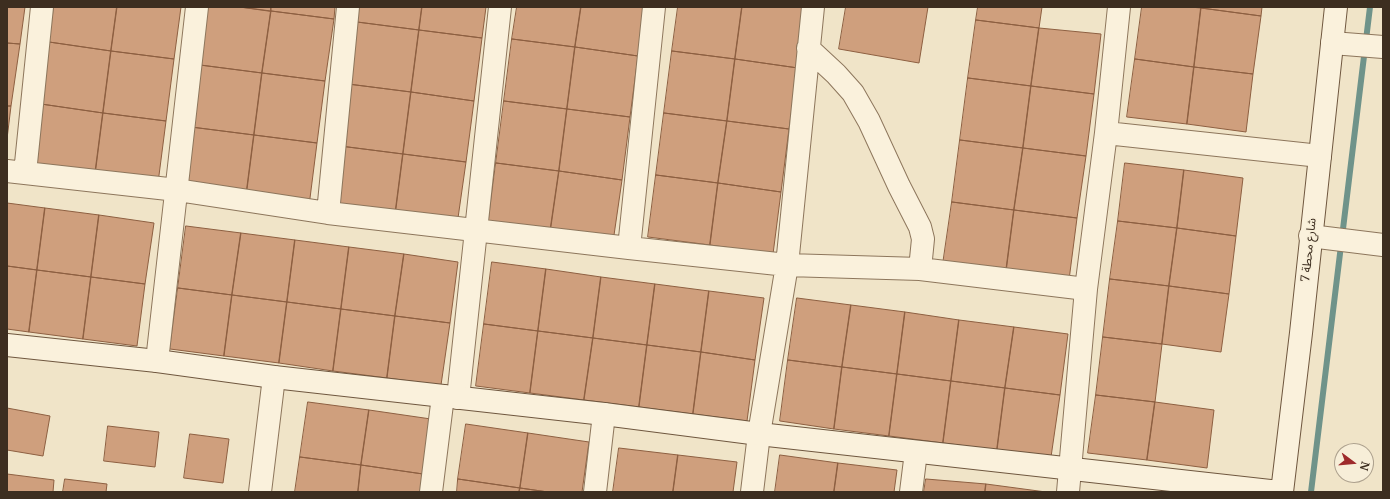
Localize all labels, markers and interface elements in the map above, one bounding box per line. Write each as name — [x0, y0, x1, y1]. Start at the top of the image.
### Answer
street label: شارع محطة 7 — [1298, 217, 1320, 283]
north arrow — [1334, 443, 1374, 483]
text: N — [1357, 460, 1373, 472]

